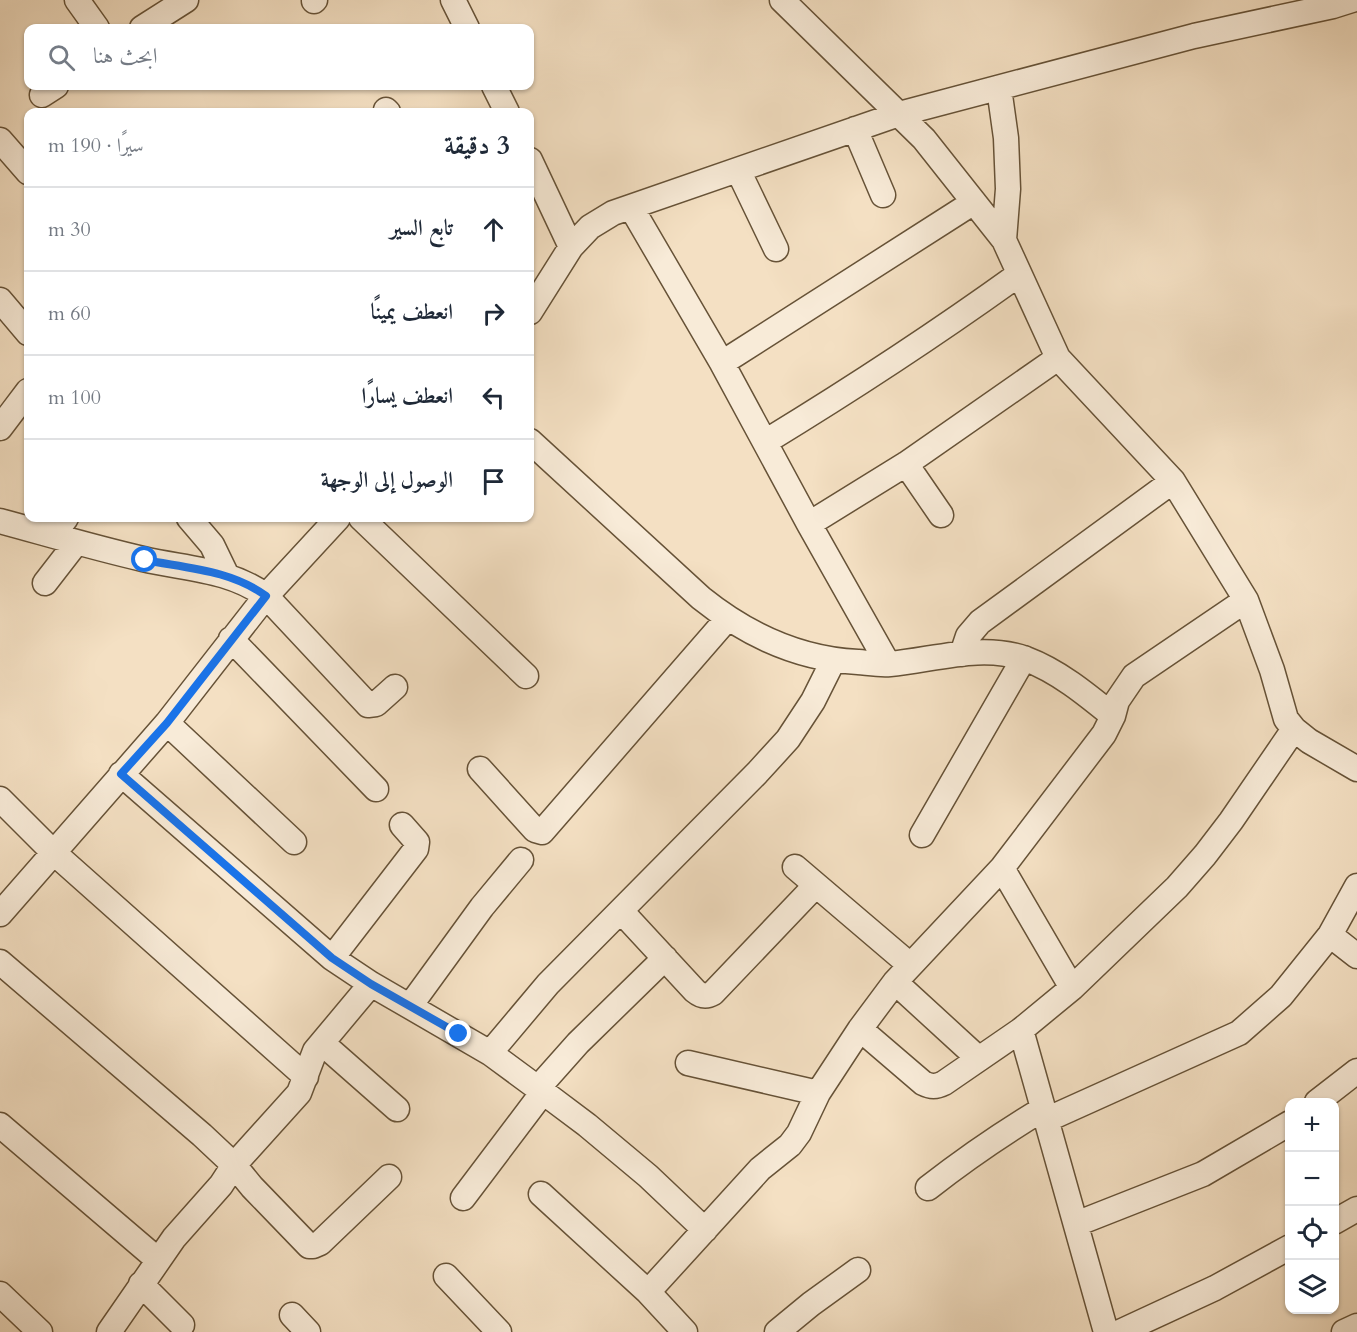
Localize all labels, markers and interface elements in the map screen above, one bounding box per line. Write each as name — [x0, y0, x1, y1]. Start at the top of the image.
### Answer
search box — [24, 24, 534, 90]
icon: search — [45, 41, 78, 74]
text: ابحث هنا — [93, 41, 158, 71]
text: 3 دقيقة — [444, 128, 510, 163]
text: سيرًا · 190 m — [48, 132, 144, 159]
text: تابع السير — [390, 213, 453, 243]
icon: ahead — [477, 213, 510, 246]
text: 30 m — [48, 216, 91, 243]
text: انعطف يمينًا — [370, 297, 453, 327]
icon: right — [477, 297, 510, 330]
text: 60 m — [48, 300, 91, 327]
text: انعطف يسارًا — [362, 381, 453, 411]
icon: left — [477, 381, 510, 414]
text: 100 m — [48, 384, 101, 411]
text: الوصول إلى الوجهة — [321, 465, 453, 495]
icon: arrive — [477, 465, 510, 498]
route start — [131, 546, 157, 572]
route end — [445, 1020, 471, 1046]
map controls — [1285, 1098, 1339, 1314]
button: + — [1285, 1098, 1339, 1152]
button: − — [1285, 1152, 1339, 1206]
button: locate — [1285, 1206, 1339, 1260]
button: layers — [1285, 1260, 1339, 1314]

